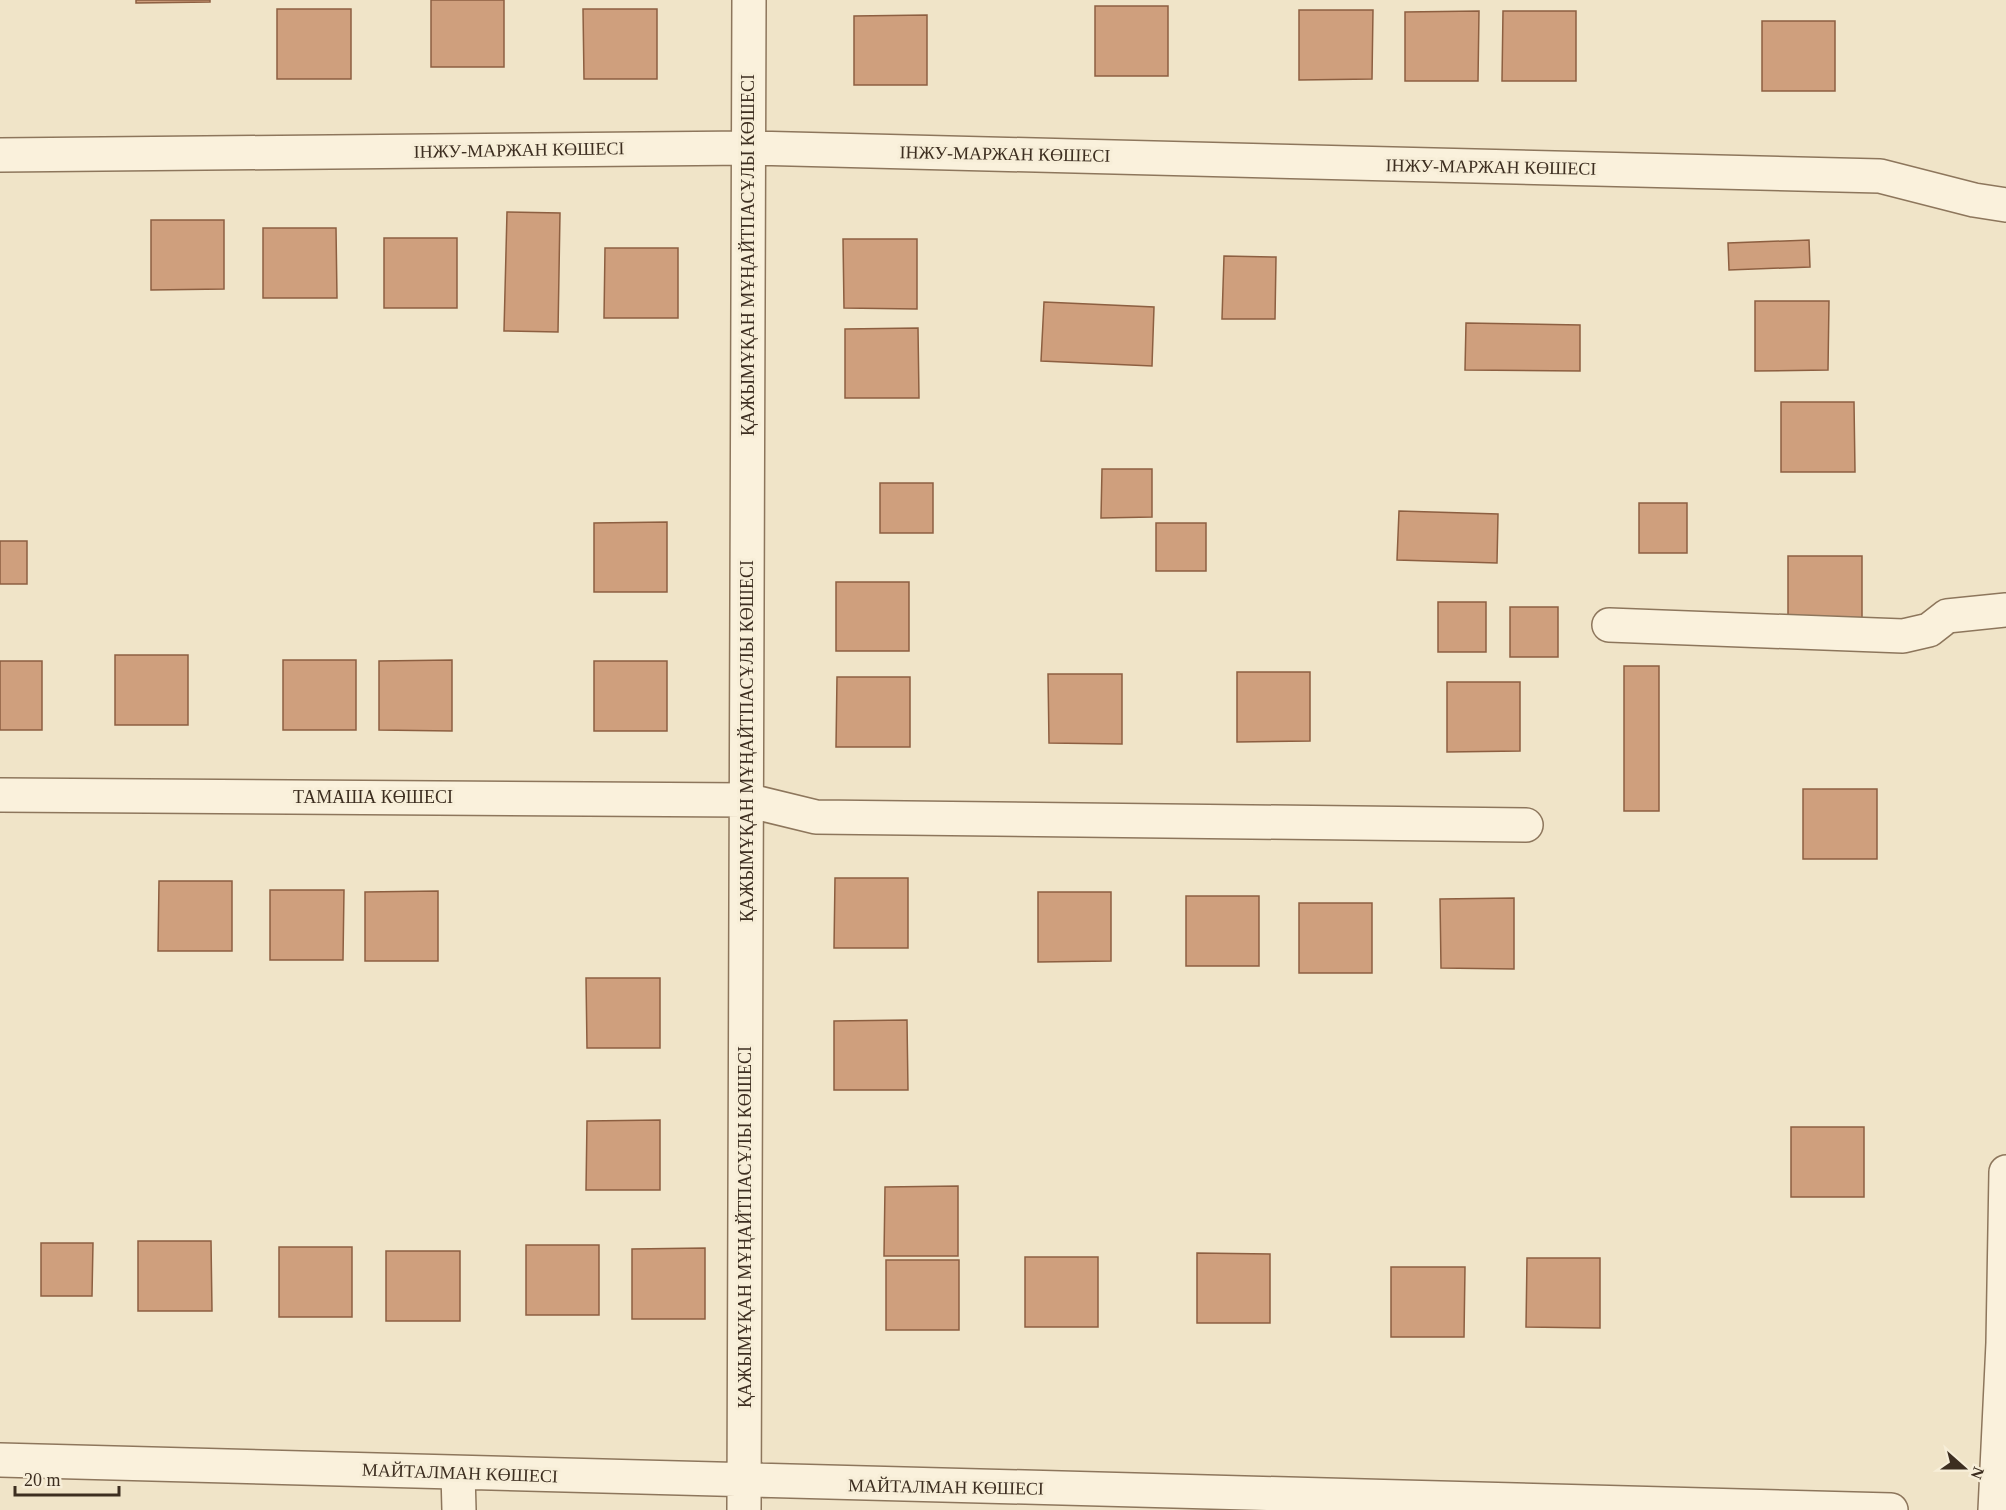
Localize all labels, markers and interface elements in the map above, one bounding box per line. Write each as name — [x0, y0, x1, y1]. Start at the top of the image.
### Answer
street label: ҚАЖЫМҰҚАН МҰҢАЙТПАСҰЛЫ КӨШЕСІ — [738, 74, 758, 436]
street label: ІНЖУ-МАРЖАН КӨШЕСІ — [413, 138, 625, 162]
street label: ІНЖУ-МАРЖАН КӨШЕСІ — [899, 142, 1111, 166]
street label: ІНЖУ-МАРЖАН КӨШЕСІ — [1385, 155, 1597, 179]
street label: ҚАЖЫМҰҚАН МҰҢАЙТПАСҰЛЫ КӨШЕСІ — [737, 560, 757, 922]
street label: ТАМАША КӨШЕСІ — [293, 787, 453, 807]
street label: ҚАЖЫМҰҚАН МҰҢАЙТПАСҰЛЫ КӨШЕСІ — [735, 1046, 755, 1408]
north arrow — [1934, 1438, 1994, 1498]
scale bar — [15, 1459, 118, 1497]
street label: МАЙТАЛМАН КӨШЕСІ — [362, 1460, 558, 1486]
text: N — [1967, 1465, 1988, 1482]
text: 20 m — [24, 1470, 61, 1490]
street label: МАЙТАЛМАН КӨШЕСІ — [848, 1475, 1044, 1499]

